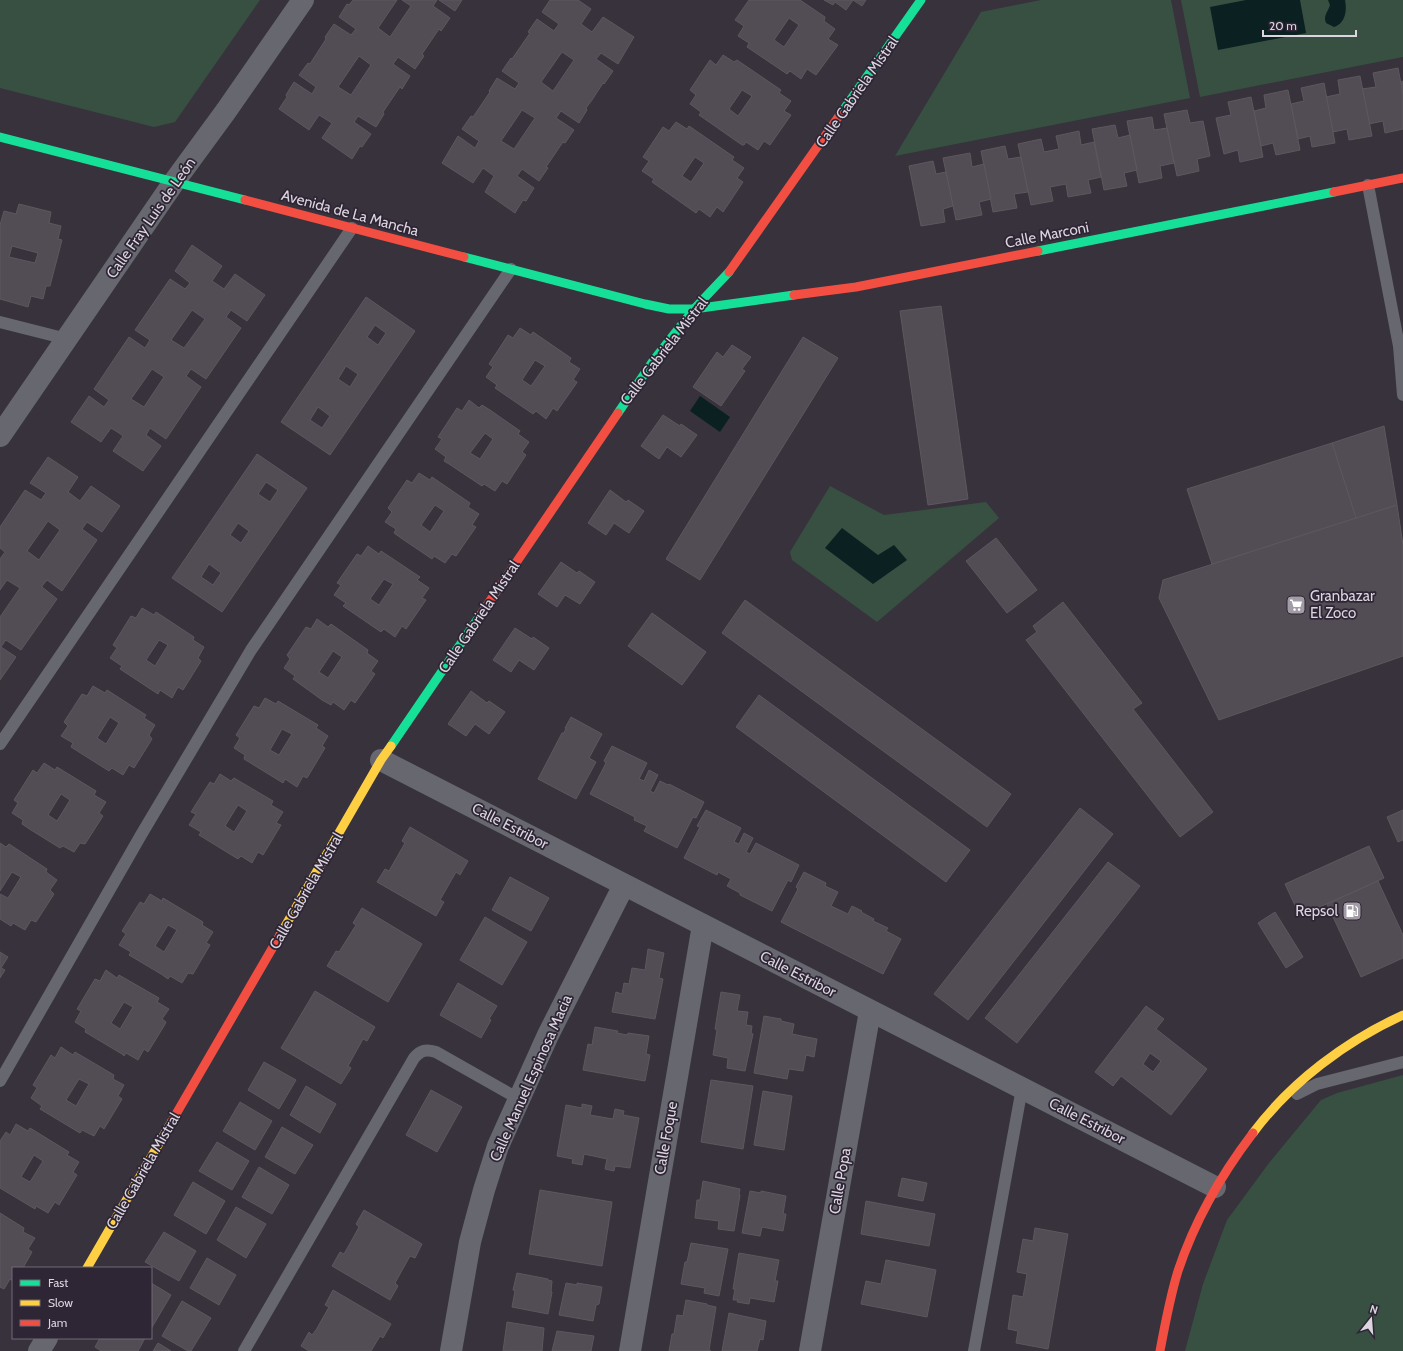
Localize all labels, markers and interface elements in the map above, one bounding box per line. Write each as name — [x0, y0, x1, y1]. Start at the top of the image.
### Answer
scale bar — [1263, 12, 1356, 38]
text: 20 m — [1269, 18, 1297, 33]
street label: Calle Gabriela Mistral — [812, 33, 902, 151]
street label: Calle Fray Luis de León — [103, 154, 199, 282]
street label: Avenida de La Mancha — [279, 186, 421, 240]
street label: Calle Marconi — [1004, 218, 1090, 252]
street label: Calle Gabriela Mistral — [616, 293, 712, 408]
street label: Calle Gabriela Mistral — [435, 557, 524, 677]
place label: Granbazar El Zoco — [1310, 587, 1375, 622]
supermarket icon: Granbazar El Zoco — [1285, 594, 1307, 616]
street label: Calle Estribor — [469, 799, 551, 853]
street label: Calle Gabriela Mistral — [265, 829, 347, 953]
fuel station icon: Repsol — [1341, 900, 1363, 922]
place label: Repsol — [1295, 902, 1338, 920]
street label: Calle Estribor — [757, 947, 839, 1001]
street label: Calle Manuel Espinosa Macia — [486, 991, 576, 1164]
street label: Calle Estribor — [1046, 1094, 1128, 1148]
street label: Calle Foque — [651, 1100, 681, 1176]
street label: Calle Gabriela Mistral — [102, 1109, 184, 1233]
street label: Calle Popa — [825, 1146, 855, 1215]
legend — [12, 1267, 152, 1339]
text: Fast — [48, 1275, 68, 1290]
text: Slow — [48, 1295, 73, 1310]
north arrow — [1351, 1299, 1391, 1339]
text: N — [1368, 1302, 1380, 1317]
text: Jam — [47, 1315, 67, 1330]

